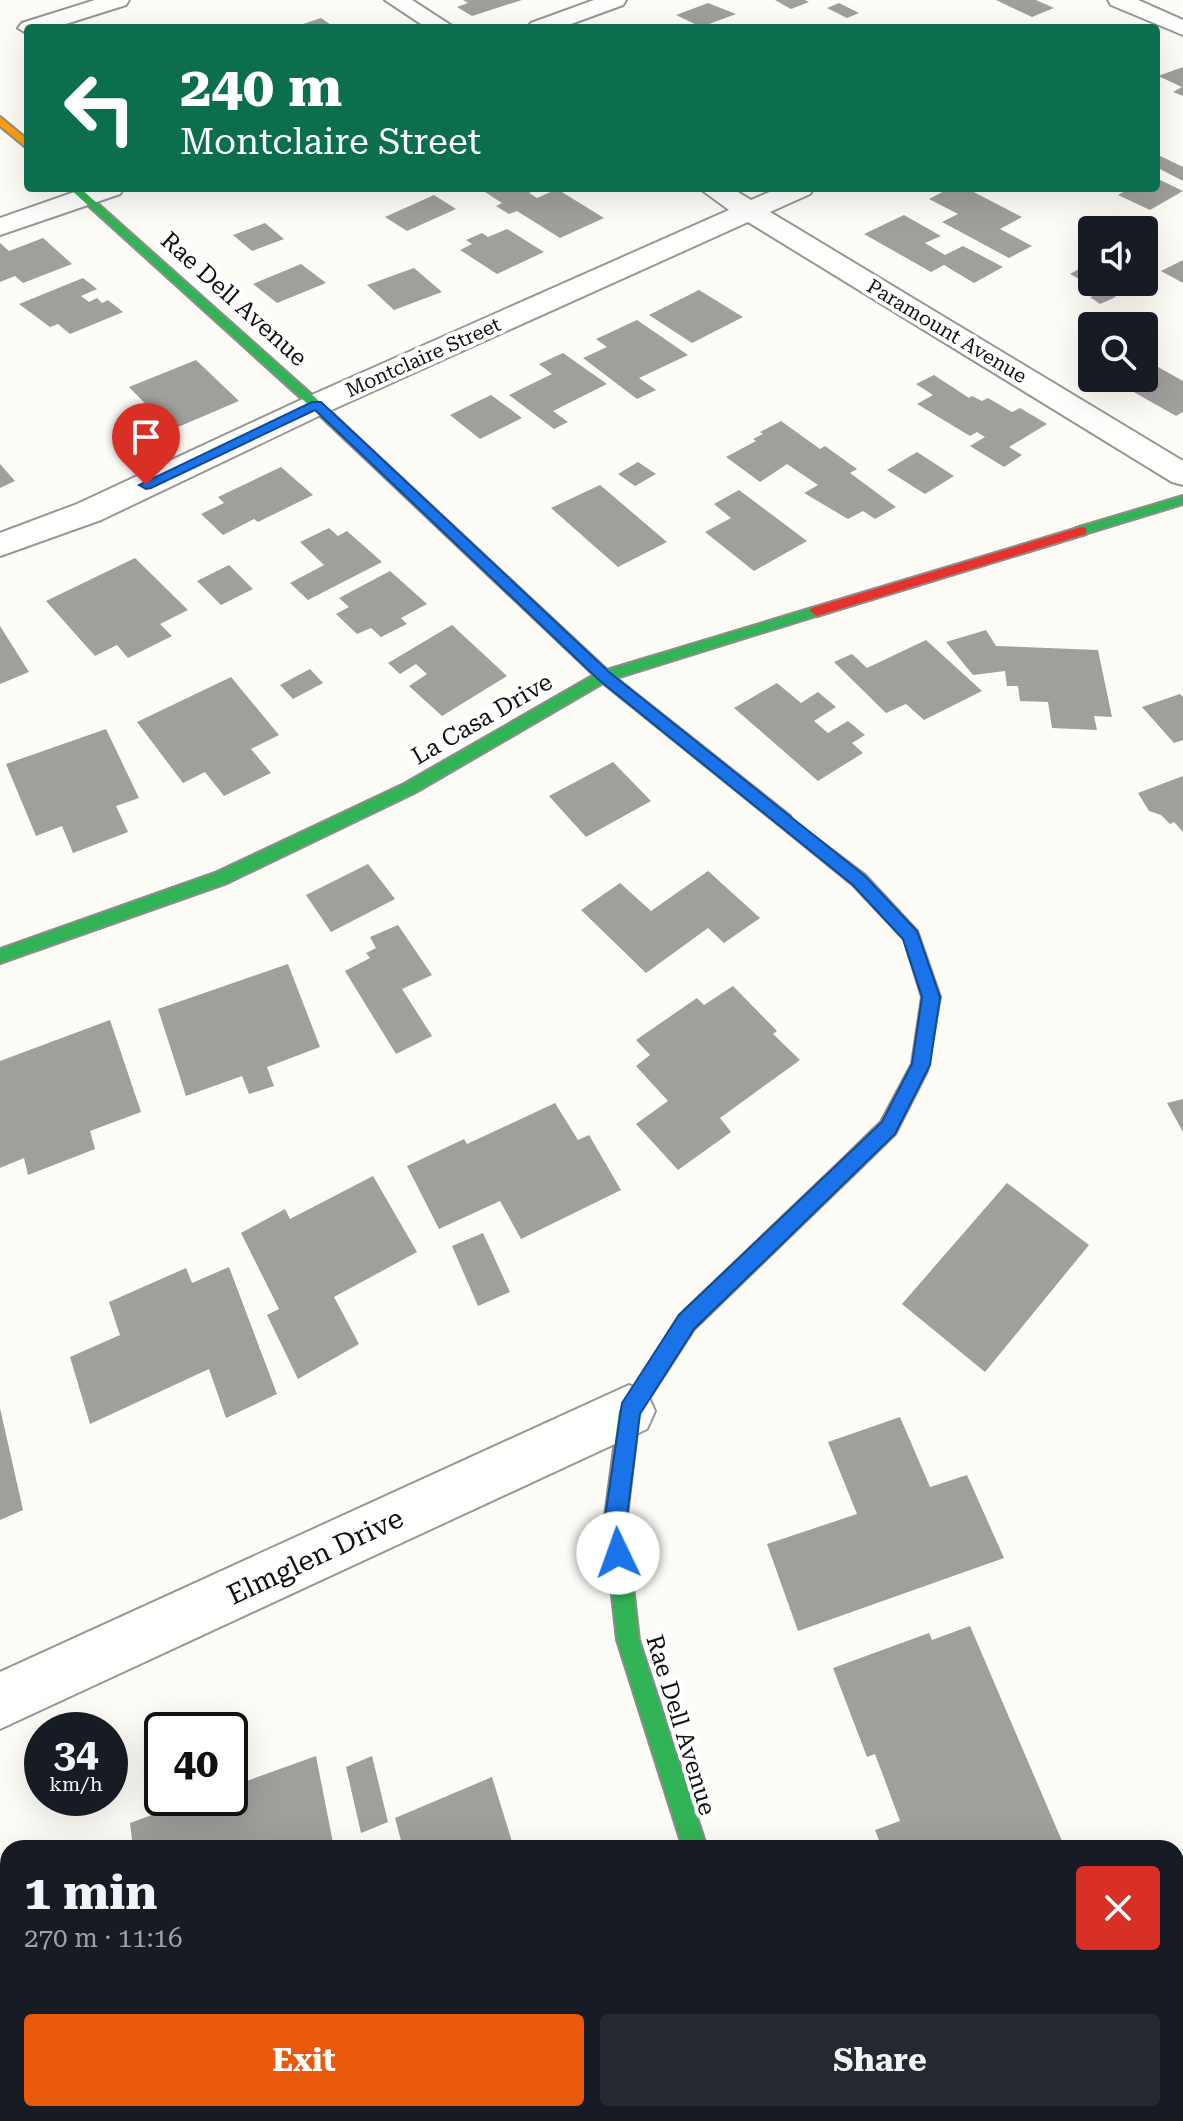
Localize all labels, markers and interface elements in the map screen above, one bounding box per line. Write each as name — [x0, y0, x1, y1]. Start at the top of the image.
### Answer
text: 240 m — [180, 54, 342, 120]
icon: left — [48, 56, 152, 160]
text: Montclaire Street — [180, 121, 481, 163]
map controls — [1078, 216, 1158, 392]
button: sound — [1078, 216, 1158, 296]
street label: Rae Dell Avenue — [155, 226, 313, 372]
street label: Paramount Avenue — [863, 274, 1031, 388]
street label: Montclaire Street — [342, 312, 505, 402]
button: search — [1078, 312, 1158, 392]
pin — [112, 403, 180, 485]
icon: arrive — [124, 415, 168, 459]
street label: La Casa Drive — [407, 668, 557, 770]
street label: Elmglen Drive — [222, 1501, 408, 1612]
position arrow — [576, 1511, 660, 1595]
street label: Rae Dell Avenue — [640, 1631, 722, 1819]
speed limit sign: 40 — [144, 1712, 248, 1816]
text: 34 — [54, 1730, 98, 1777]
text: km/h — [49, 1772, 103, 1796]
text: 1 min — [24, 1865, 157, 1921]
button: close — [1076, 1866, 1160, 1950]
text: 270 m · 11:16 — [24, 1923, 183, 1953]
button: Exit — [24, 2014, 584, 2106]
button: Share — [600, 2014, 1160, 2106]

